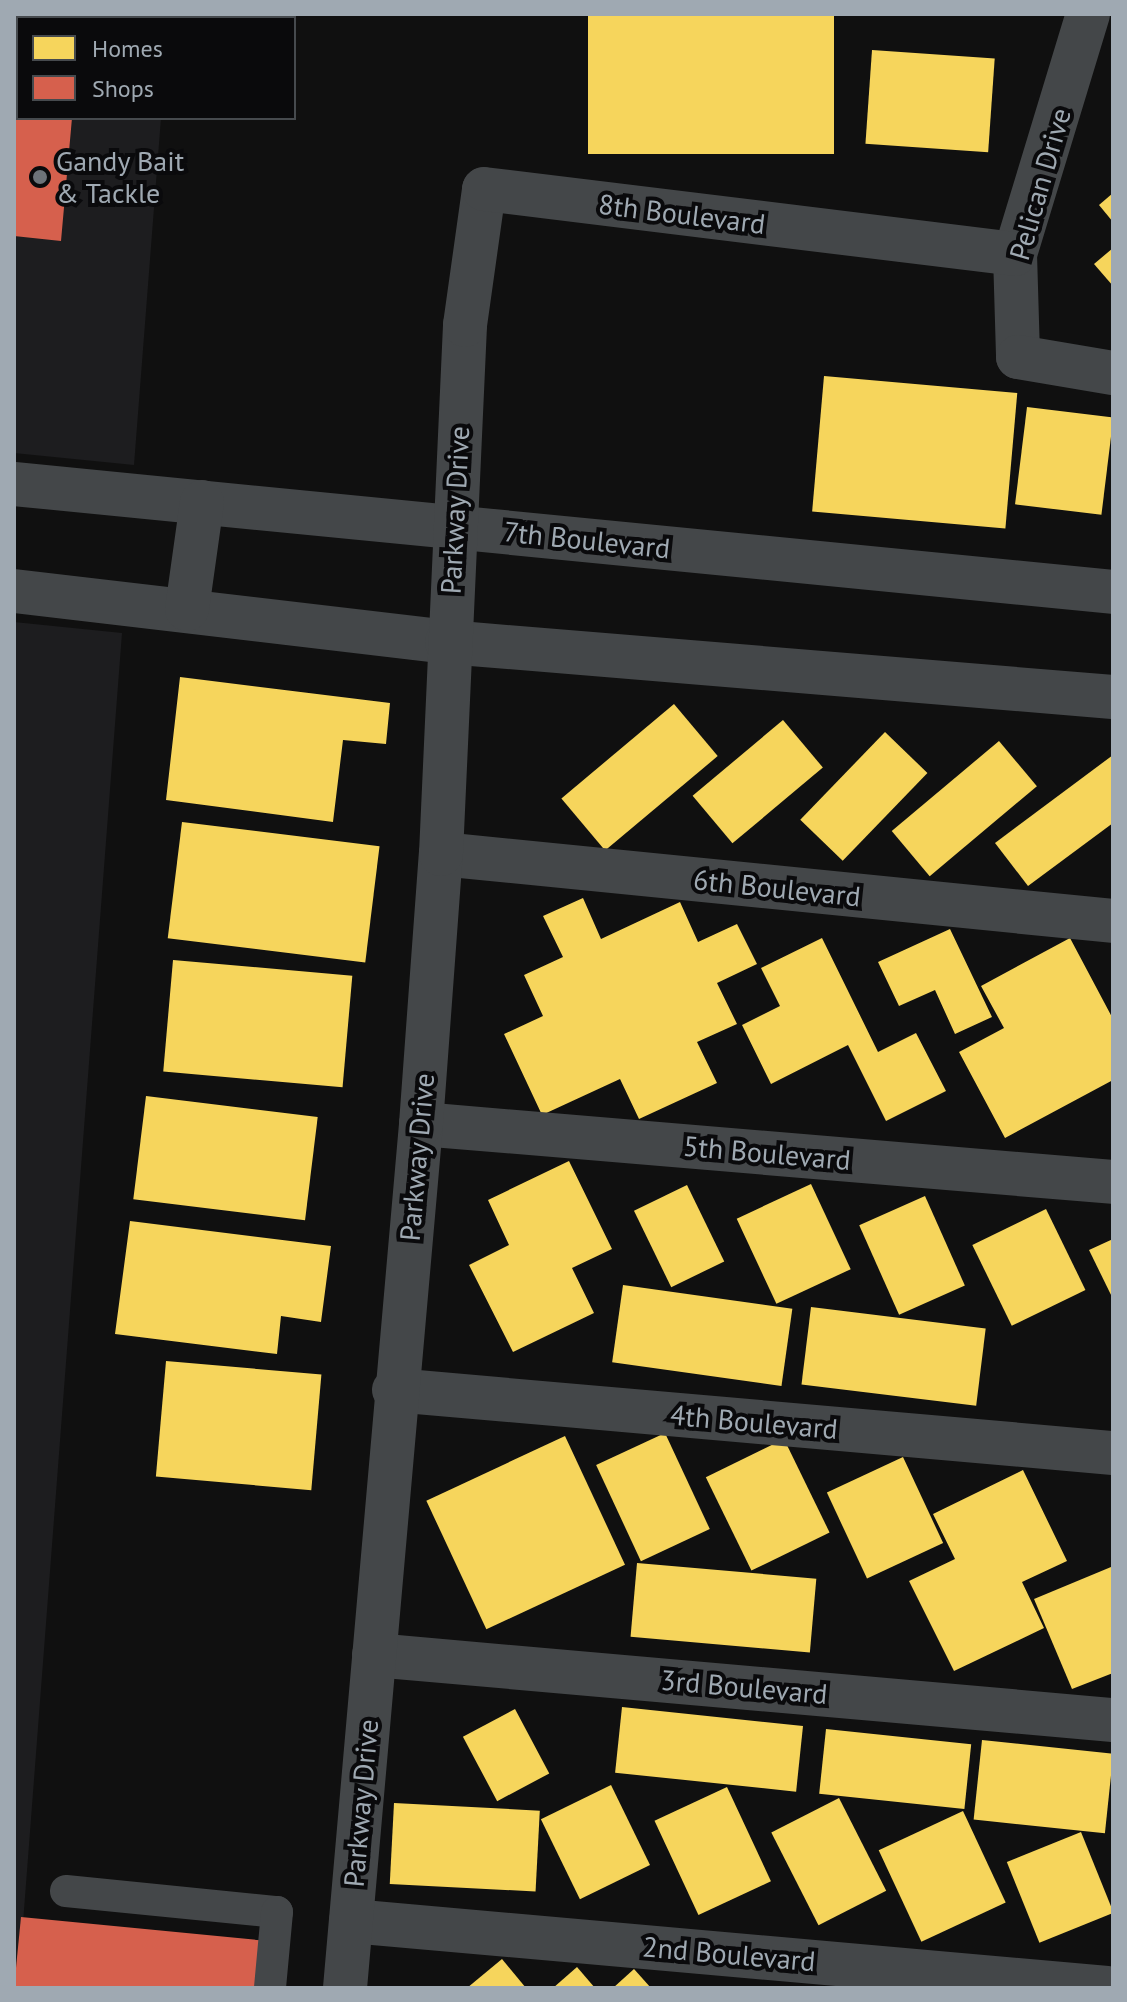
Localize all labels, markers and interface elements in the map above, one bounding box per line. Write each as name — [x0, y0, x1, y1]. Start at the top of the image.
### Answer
legend — [16, 16, 296, 120]
text: Homes — [92, 33, 163, 64]
text: Shops — [92, 73, 154, 104]
street label: Pelican Drive — [1002, 104, 1078, 264]
place label: Gandy Bait & Tackle — [56, 144, 185, 210]
marker: Gandy Bait & Tackle — [31, 168, 49, 186]
street label: 8th Boulevard — [597, 187, 767, 241]
street label: Parkway Drive — [434, 425, 476, 595]
street label: 7th Boulevard — [502, 515, 672, 565]
street label: 6th Boulevard — [692, 863, 862, 913]
street label: Parkway Drive — [393, 1071, 441, 1243]
street label: 5th Boulevard — [682, 1129, 852, 1177]
street label: 4th Boulevard — [669, 1398, 839, 1446]
street label: 3rd Boulevard — [659, 1663, 829, 1711]
street label: Parkway Drive — [337, 1717, 385, 1889]
street label: 2nd Boulevard — [641, 1930, 817, 1978]

